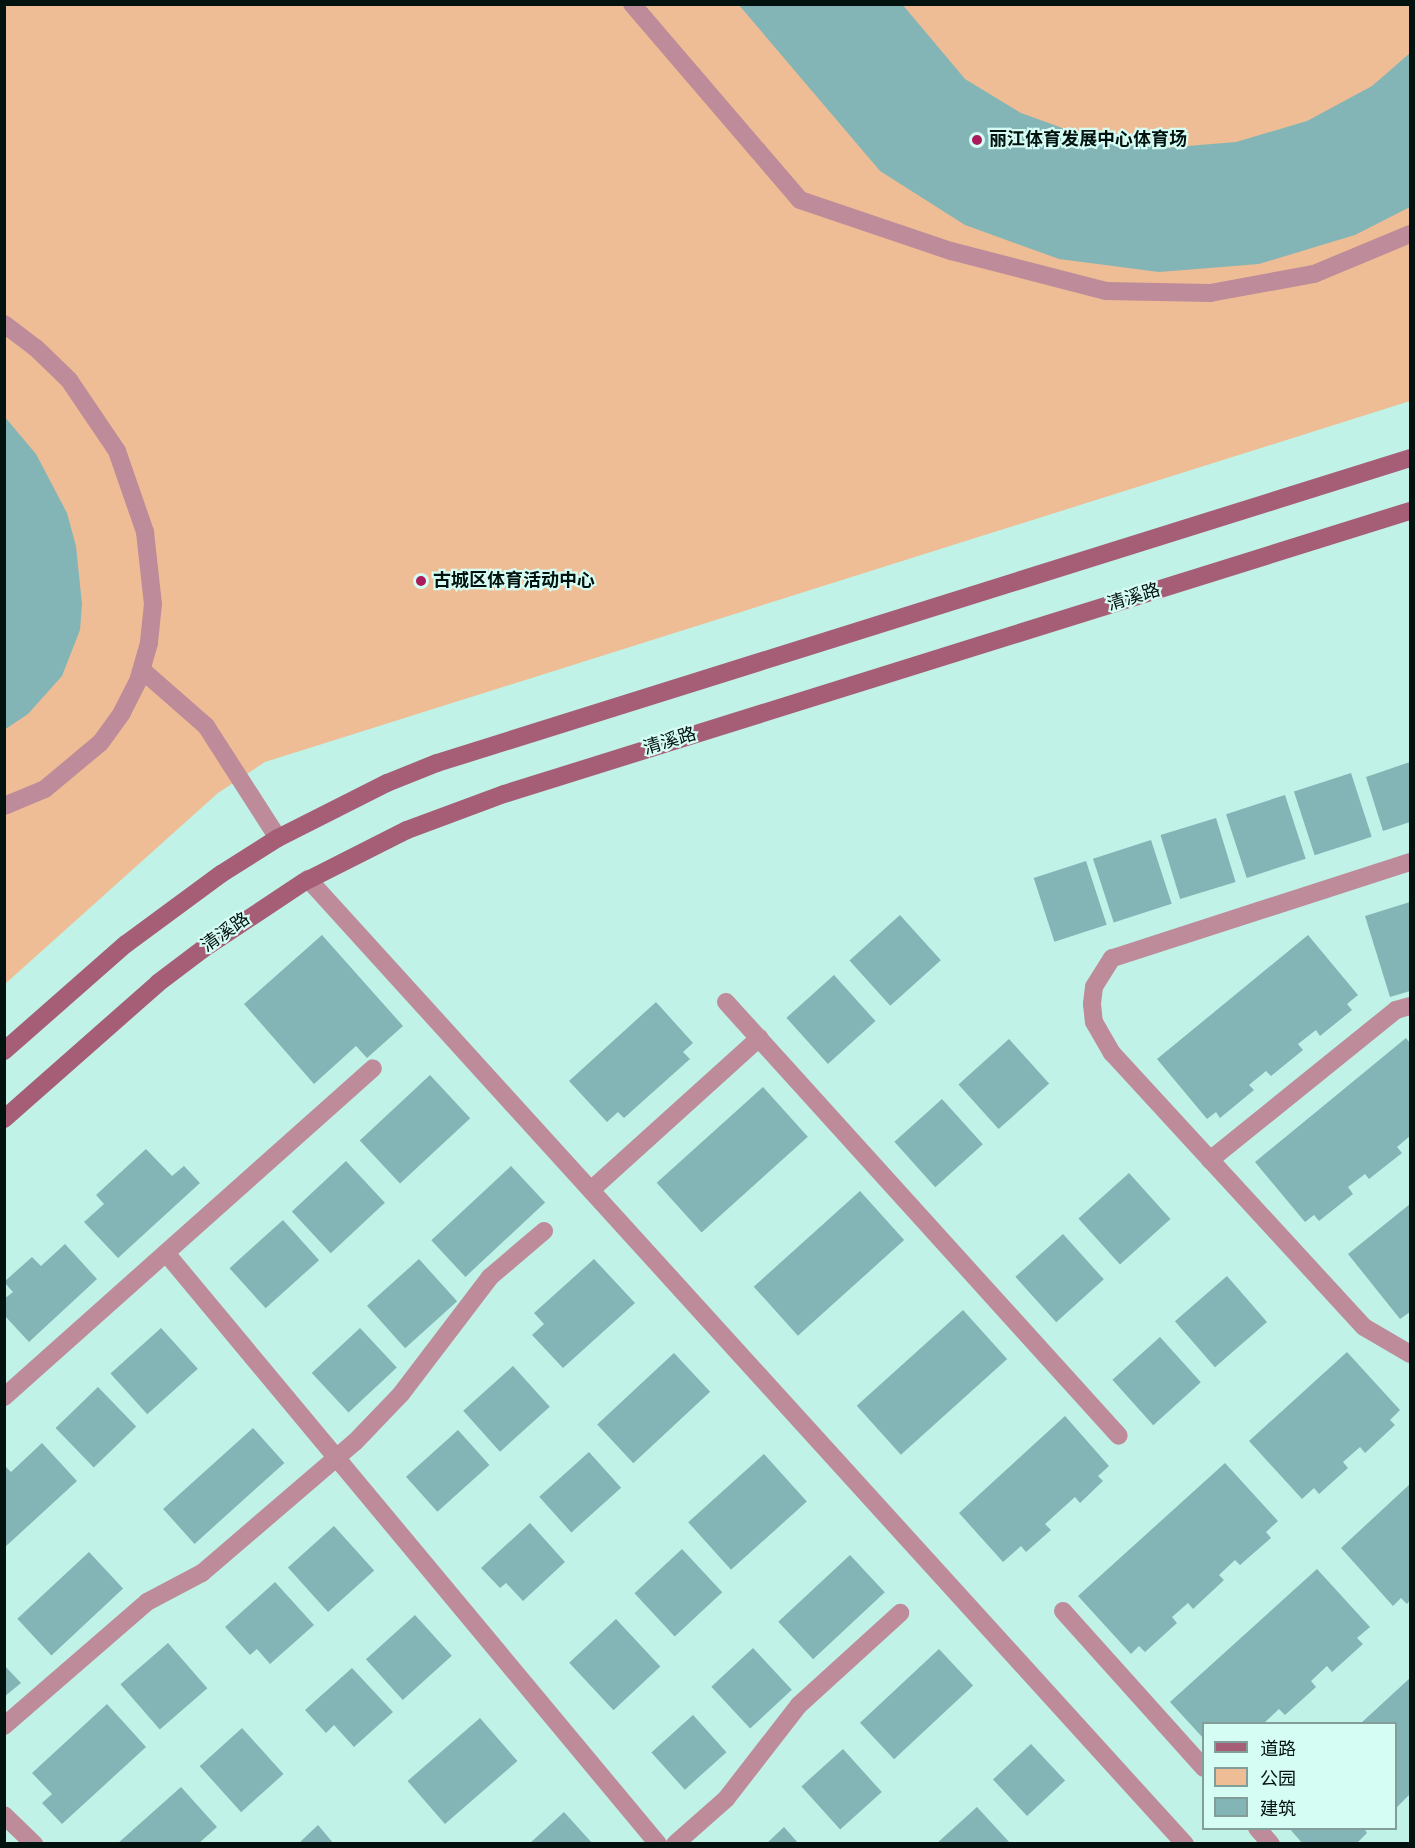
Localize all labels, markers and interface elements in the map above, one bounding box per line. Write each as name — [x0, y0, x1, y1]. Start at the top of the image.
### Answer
place label: 丽江体育发展中心体育场 — [989, 129, 1187, 151]
marker: 丽江体育发展中心体育场 — [970, 133, 984, 147]
place label: 古城区体育活动中心 — [433, 570, 595, 592]
marker: 古城区体育活动中心 — [414, 574, 428, 588]
street label: 清溪路 — [1105, 580, 1163, 616]
street label: 清溪路 — [641, 724, 699, 760]
street label: 清溪路 — [198, 909, 254, 957]
legend — [1202, 1722, 1397, 1830]
text: 道路 — [1260, 1739, 1296, 1760]
text: 公园 — [1260, 1769, 1296, 1790]
text: 建筑 — [1260, 1799, 1296, 1820]

